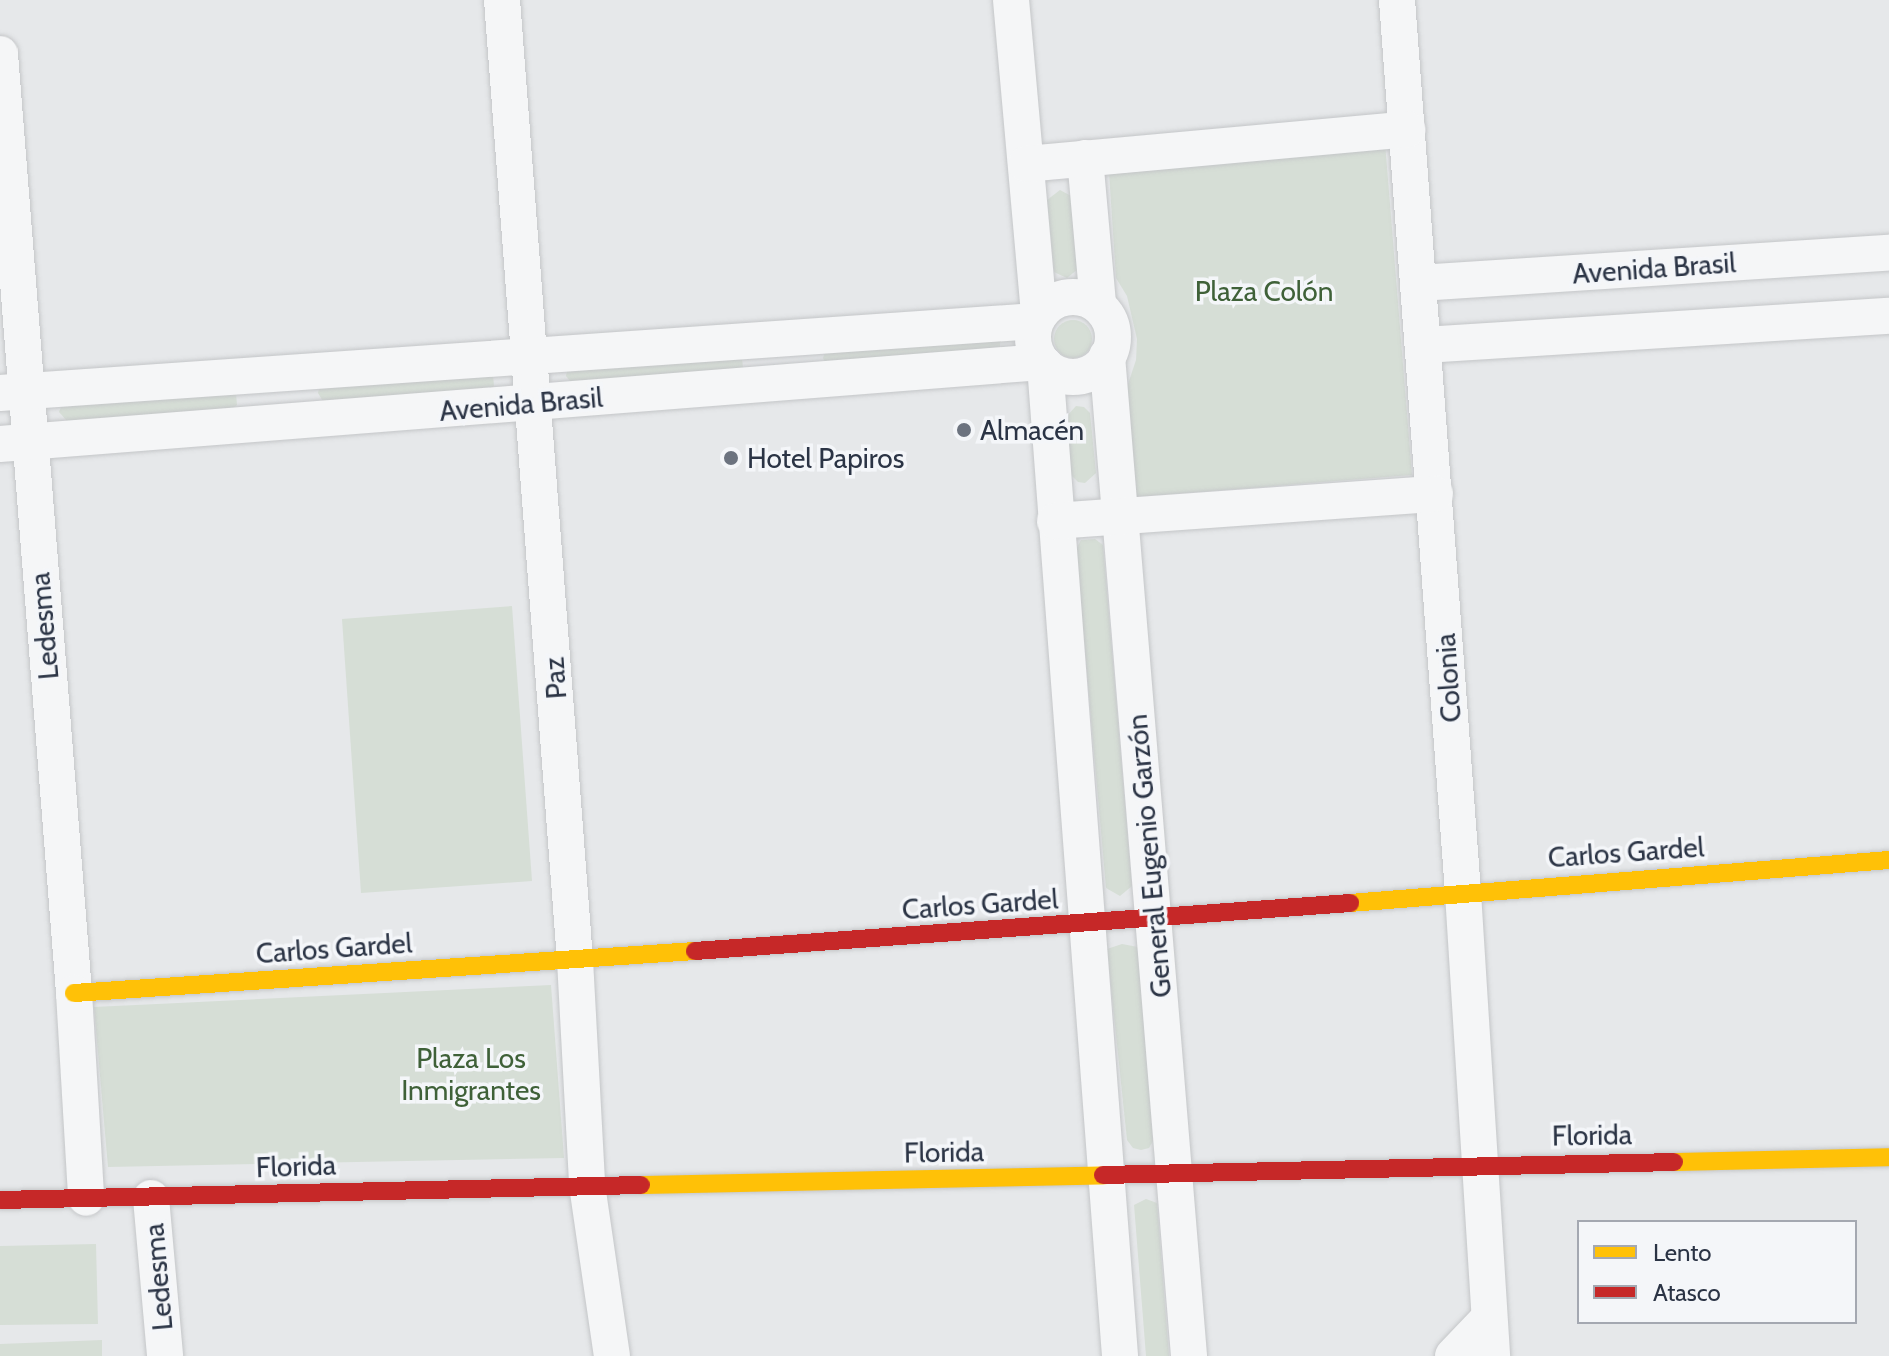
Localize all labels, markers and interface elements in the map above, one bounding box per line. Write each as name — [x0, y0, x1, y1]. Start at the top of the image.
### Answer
street label: Avenida Brasil — [1571, 246, 1737, 290]
park label: Plaza Colón — [1195, 274, 1333, 308]
street label: Avenida Brasil — [438, 380, 604, 428]
place label: Almacén — [980, 413, 1084, 447]
marker: Almacén — [955, 421, 973, 439]
place label: Hotel Papiros — [747, 441, 904, 475]
marker: Hotel Papiros — [722, 449, 740, 467]
street label: Ledesma — [23, 571, 65, 681]
street label: Colonia — [1428, 632, 1468, 724]
street label: Paz — [537, 656, 573, 700]
street label: General Eugenio Garzón — [1120, 713, 1178, 999]
street label: Carlos Gardel — [1547, 830, 1705, 874]
street label: Carlos Gardel — [901, 882, 1059, 926]
street label: Carlos Gardel — [255, 926, 413, 970]
park label: Plaza Los Inmigrantes — [401, 1041, 541, 1107]
street label: Florida — [1552, 1118, 1632, 1152]
street label: Florida — [904, 1135, 984, 1169]
street label: Florida — [255, 1148, 337, 1184]
legend — [1577, 1220, 1857, 1324]
street label: Ledesma — [137, 1222, 179, 1332]
text: Lento — [1653, 1238, 1712, 1267]
text: Atasco — [1653, 1278, 1721, 1307]

